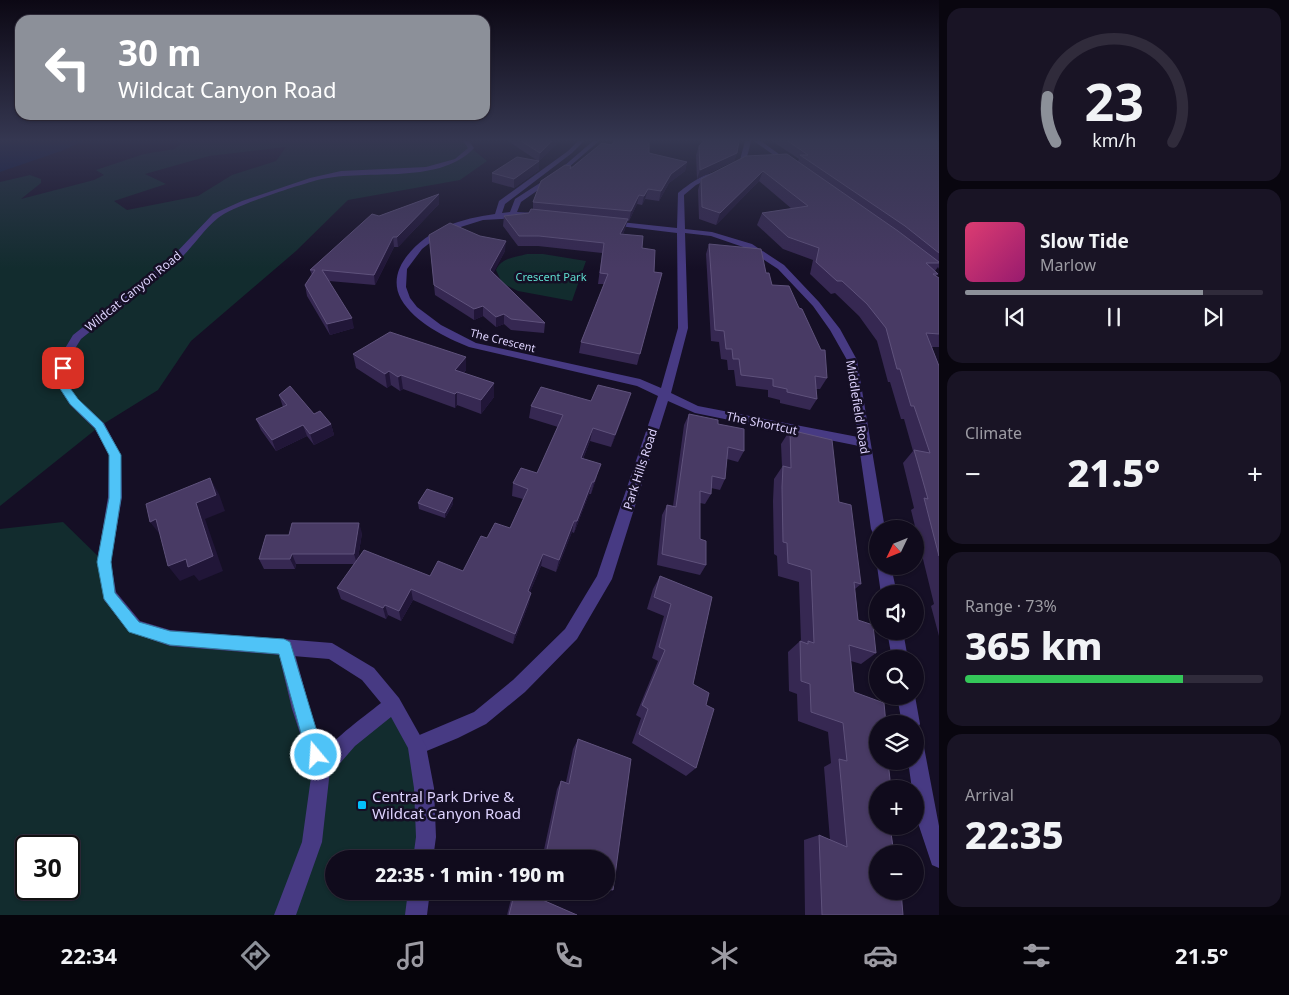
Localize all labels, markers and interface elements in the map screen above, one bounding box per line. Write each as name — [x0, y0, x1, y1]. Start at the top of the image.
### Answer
text: 30 m — [118, 29, 201, 76]
icon: left — [35, 35, 100, 100]
text: 23 — [1084, 65, 1144, 136]
text: Wildcat Canyon Road — [118, 74, 336, 104]
text: km/h — [1092, 128, 1136, 152]
text: Slow Tide — [1040, 228, 1129, 254]
street label: Wildcat Canyon Road — [81, 247, 185, 335]
text: Marlow — [1040, 254, 1096, 276]
park label: Crescent Park — [515, 269, 587, 284]
icon: previous — [1001, 303, 1029, 331]
icon: pause — [1100, 303, 1128, 331]
icon: next — [1199, 303, 1227, 331]
street label: The Crescent — [469, 325, 537, 355]
pin — [42, 347, 84, 389]
icon: arrive — [49, 354, 77, 382]
street label: Middlefield Road — [842, 359, 874, 455]
street label: The Shortcut — [725, 407, 800, 439]
text: Climate — [965, 422, 1022, 444]
street label: Park Hills Road — [619, 426, 661, 512]
text: 21.5° — [1068, 446, 1160, 498]
text: − — [965, 454, 981, 492]
text: + — [1247, 454, 1263, 492]
north arrow — [869, 520, 924, 575]
map controls — [869, 520, 924, 900]
button: sound — [869, 585, 924, 640]
text: Range · 73% — [965, 595, 1057, 617]
text: 365 km — [965, 619, 1103, 671]
button: search — [869, 650, 924, 705]
button: layers — [869, 715, 924, 770]
position arrow — [289, 728, 341, 780]
button: + — [869, 780, 924, 835]
text: Arrival — [965, 784, 1014, 806]
place label: Central Park Drive & Wildcat Canyon Road — [372, 786, 521, 823]
marker: Central Park Drive & Wildcat Canyon Road — [356, 799, 368, 811]
text: 22:35 — [965, 808, 1064, 860]
speed limit sign: 30 — [15, 835, 80, 900]
button: − — [869, 845, 924, 900]
text: 22:35 · 1 min · 190 m — [375, 862, 565, 888]
icon: directions — [238, 938, 273, 973]
icon: music — [394, 938, 429, 973]
icon: phone — [551, 938, 586, 973]
icon: climate — [707, 938, 742, 973]
icon: car — [863, 938, 898, 973]
icon: filters — [1019, 938, 1054, 973]
text: 22:34 — [61, 940, 117, 970]
text: 21.5° — [1175, 940, 1228, 970]

